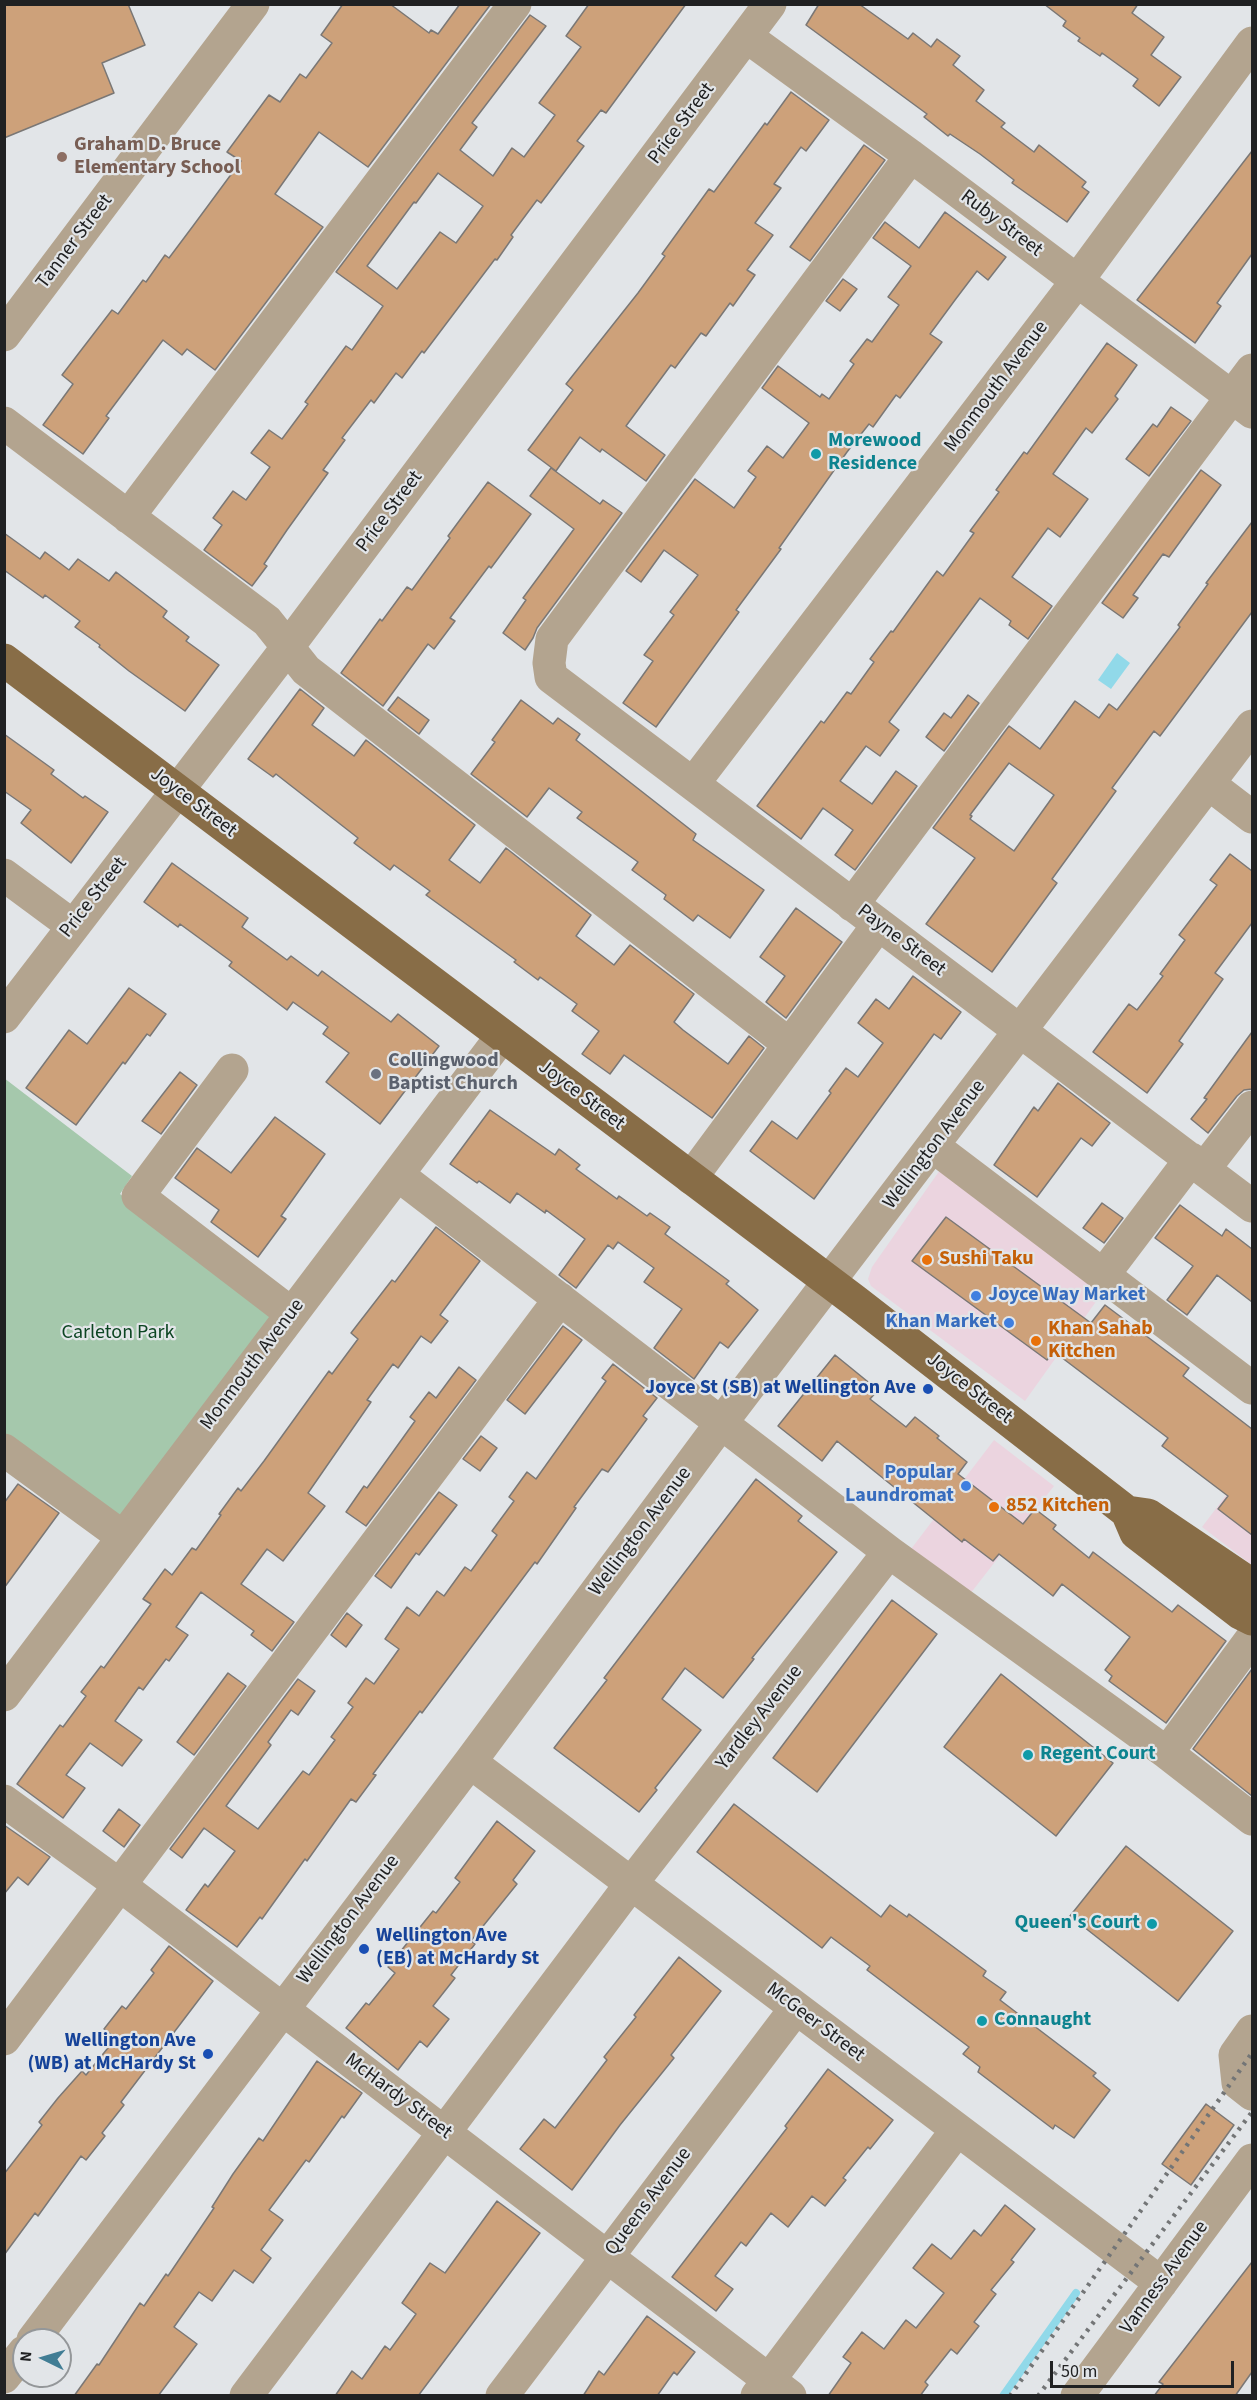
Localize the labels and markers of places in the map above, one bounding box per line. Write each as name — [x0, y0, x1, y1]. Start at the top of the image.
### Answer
place label: Graham D. Bruce Elementary School — [74, 134, 240, 181]
marker: Graham D. Bruce Elementary School — [55, 150, 69, 164]
place label: Morewood Residence — [828, 430, 921, 477]
marker: Morewood Residence — [809, 447, 823, 461]
place label: Collingwood Baptist Church — [388, 1050, 518, 1097]
marker: Collingwood Baptist Church — [369, 1067, 383, 1081]
place label: Sushi Taku — [939, 1248, 1034, 1272]
marker: Sushi Taku — [920, 1253, 934, 1267]
place label: Joyce Way Market — [988, 1284, 1145, 1308]
marker: Joyce Way Market — [969, 1289, 983, 1303]
place label: Khan Market — [885, 1311, 997, 1335]
marker: Khan Market — [1002, 1316, 1016, 1330]
place label: Khan Sahab Kitchen — [1048, 1318, 1153, 1365]
marker: Khan Sahab Kitchen — [1029, 1334, 1043, 1348]
place label: Joyce St (SB) at Wellington Ave — [645, 1377, 916, 1401]
marker: Joyce St (SB) at Wellington Ave — [921, 1382, 935, 1396]
place label: Popular Laundromat — [845, 1462, 954, 1509]
marker: Popular Laundromat — [959, 1479, 973, 1493]
place label: 852 Kitchen — [1006, 1495, 1109, 1519]
marker: 852 Kitchen — [987, 1500, 1001, 1514]
place label: Regent Court — [1040, 1743, 1156, 1767]
marker: Regent Court — [1021, 1748, 1035, 1762]
place label: Queen's Court — [1015, 1912, 1140, 1936]
marker: Queen's Court — [1145, 1917, 1159, 1931]
place label: Wellington Ave (EB) at McHardy St — [376, 1925, 539, 1972]
marker: Wellington Ave (EB) at McHardy St — [357, 1942, 371, 1956]
place label: Connaught — [994, 2009, 1091, 2033]
marker: Connaught — [975, 2014, 989, 2028]
place label: Wellington Ave (WB) at McHardy St — [28, 2030, 196, 2077]
marker: Wellington Ave (WB) at McHardy St — [201, 2047, 215, 2061]

